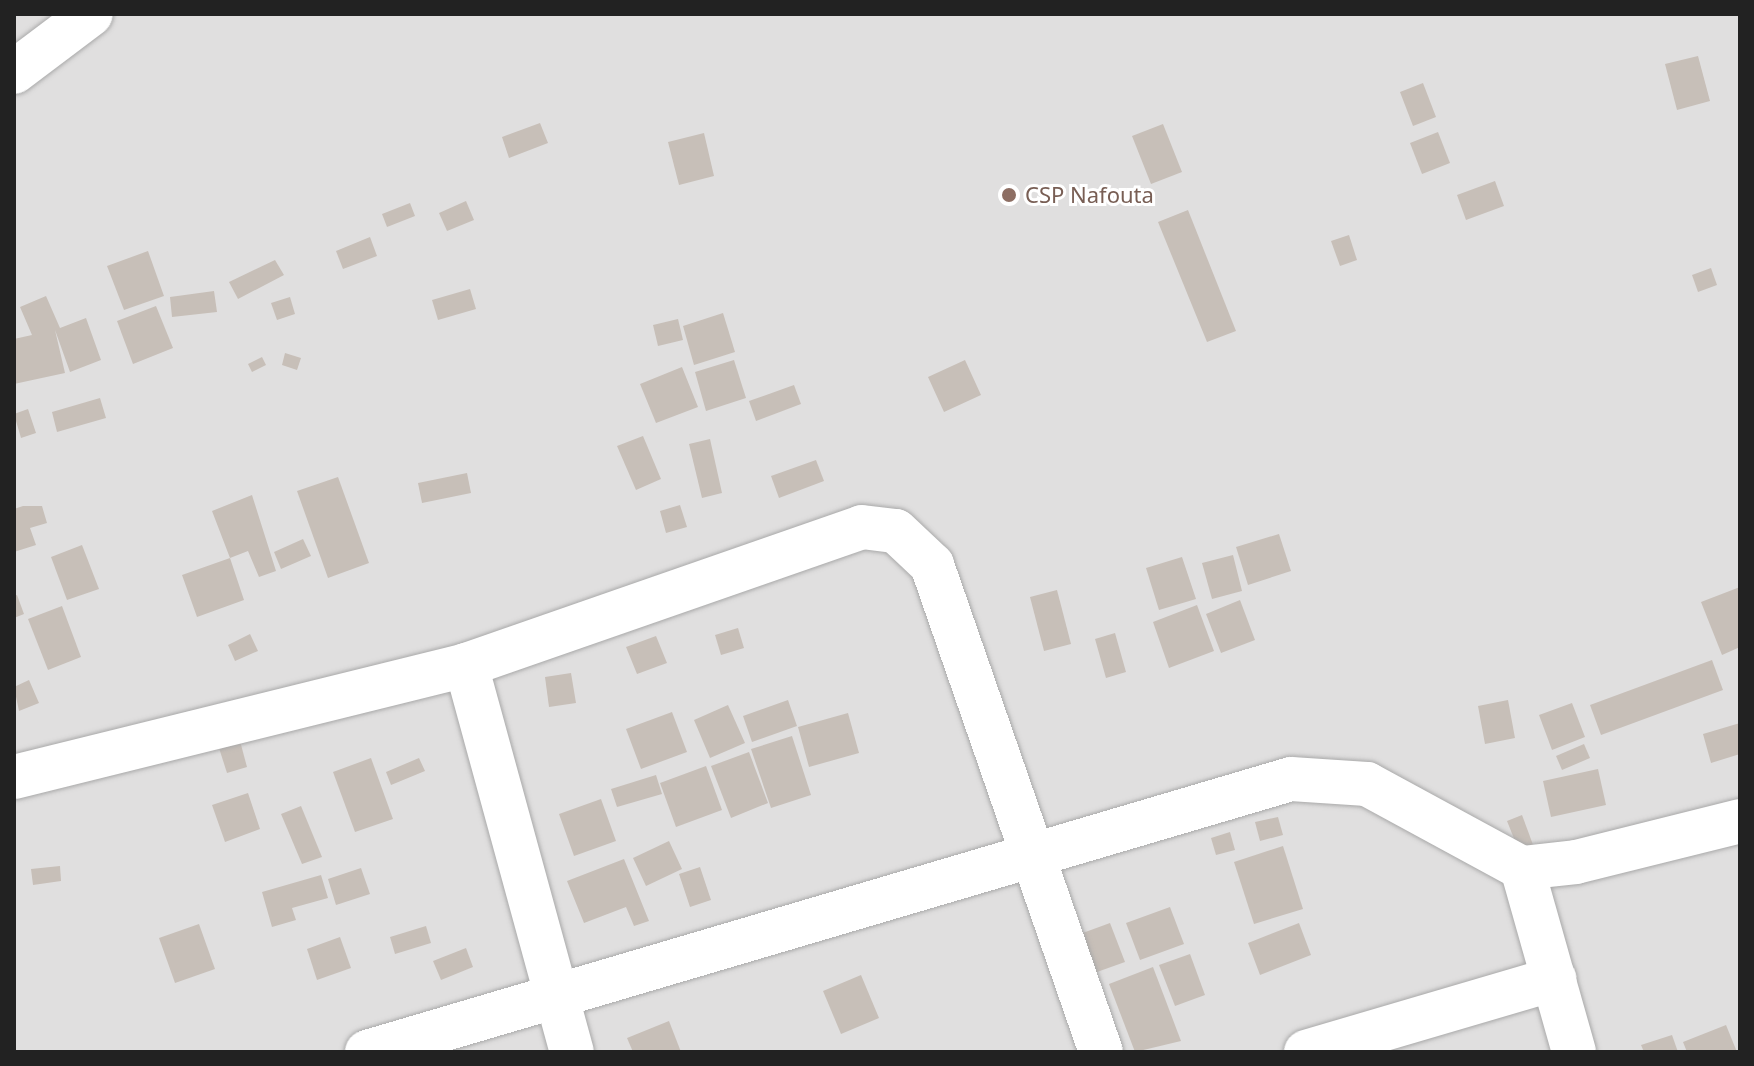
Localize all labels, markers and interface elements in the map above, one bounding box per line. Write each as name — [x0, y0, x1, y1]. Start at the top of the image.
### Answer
place label: CSP Nafouta — [1025, 182, 1154, 208]
marker: CSP Nafouta — [1000, 186, 1018, 204]

